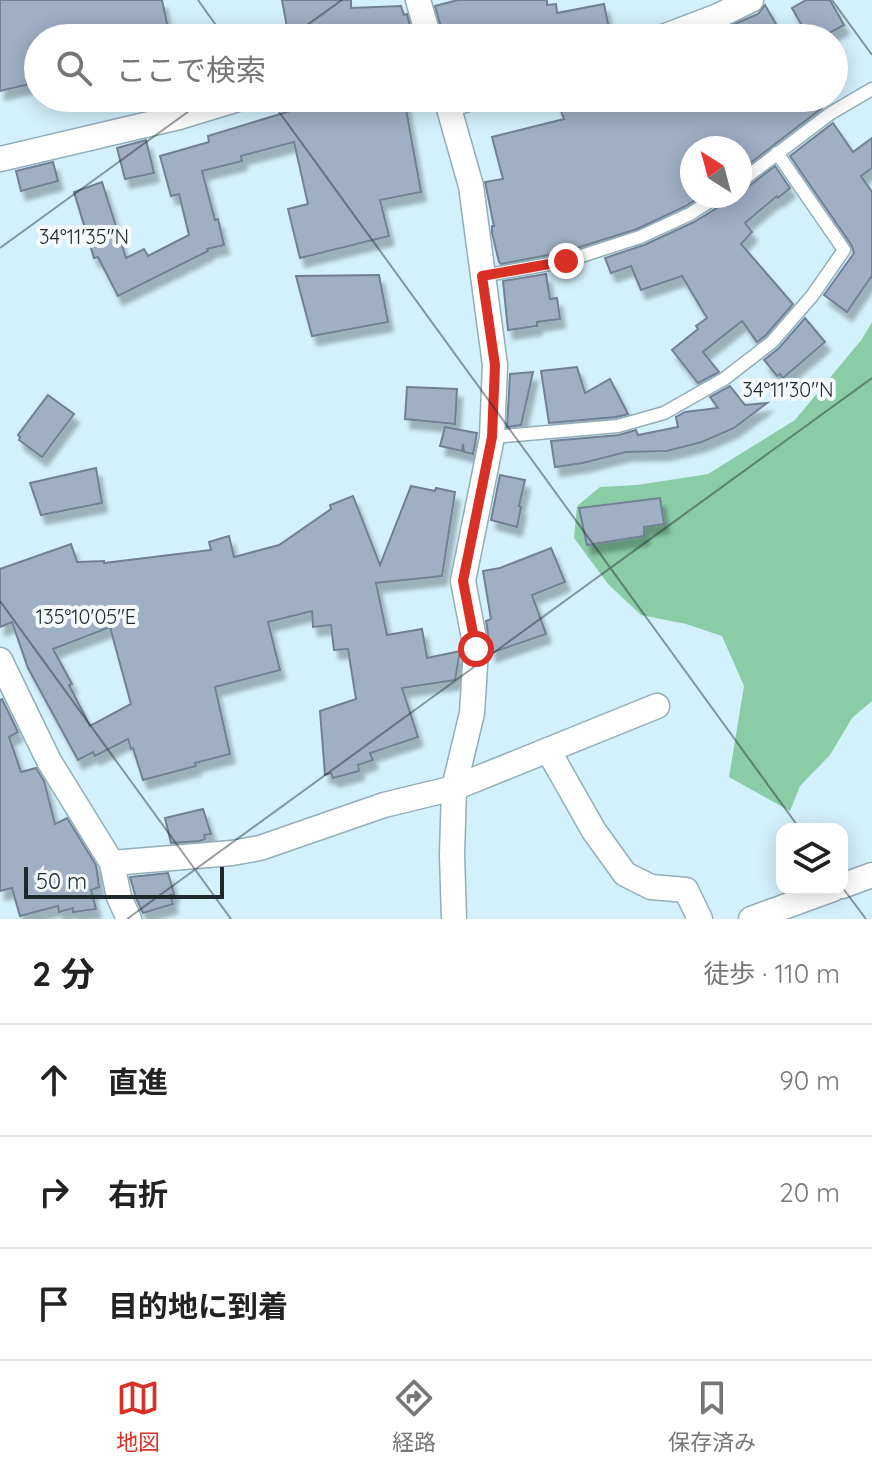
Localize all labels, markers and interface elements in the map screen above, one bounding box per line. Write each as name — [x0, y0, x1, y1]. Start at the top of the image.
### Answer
search box — [24, 24, 848, 112]
icon: search — [52, 46, 96, 90]
text: ここで検索 — [116, 51, 266, 89]
north arrow — [680, 136, 752, 208]
text: 34°11'35"N — [39, 224, 129, 249]
route end — [548, 243, 584, 279]
text: 34°11'30"N — [743, 377, 833, 402]
text: 135°10'05"E — [36, 604, 136, 629]
route start — [458, 631, 494, 667]
map controls — [776, 823, 848, 895]
button: layers — [776, 823, 848, 895]
scale bar — [24, 863, 224, 899]
text: 50 m — [36, 867, 87, 895]
text: 2 分 — [32, 952, 95, 995]
text: 徒歩 · 110 m — [703, 957, 840, 990]
icon: ahead — [32, 1058, 76, 1102]
text: 直進 — [108, 1063, 168, 1101]
text: 90 m — [779, 1064, 840, 1097]
icon: right — [32, 1170, 76, 1214]
text: 右折 — [108, 1175, 168, 1213]
text: 20 m — [779, 1176, 840, 1209]
icon: arrive — [32, 1282, 76, 1326]
text: 目的地に到着 — [108, 1287, 288, 1325]
tab: 地図 — [116, 1376, 160, 1456]
tab: 経路 — [392, 1376, 436, 1456]
tab: 保存済み — [668, 1376, 756, 1456]

